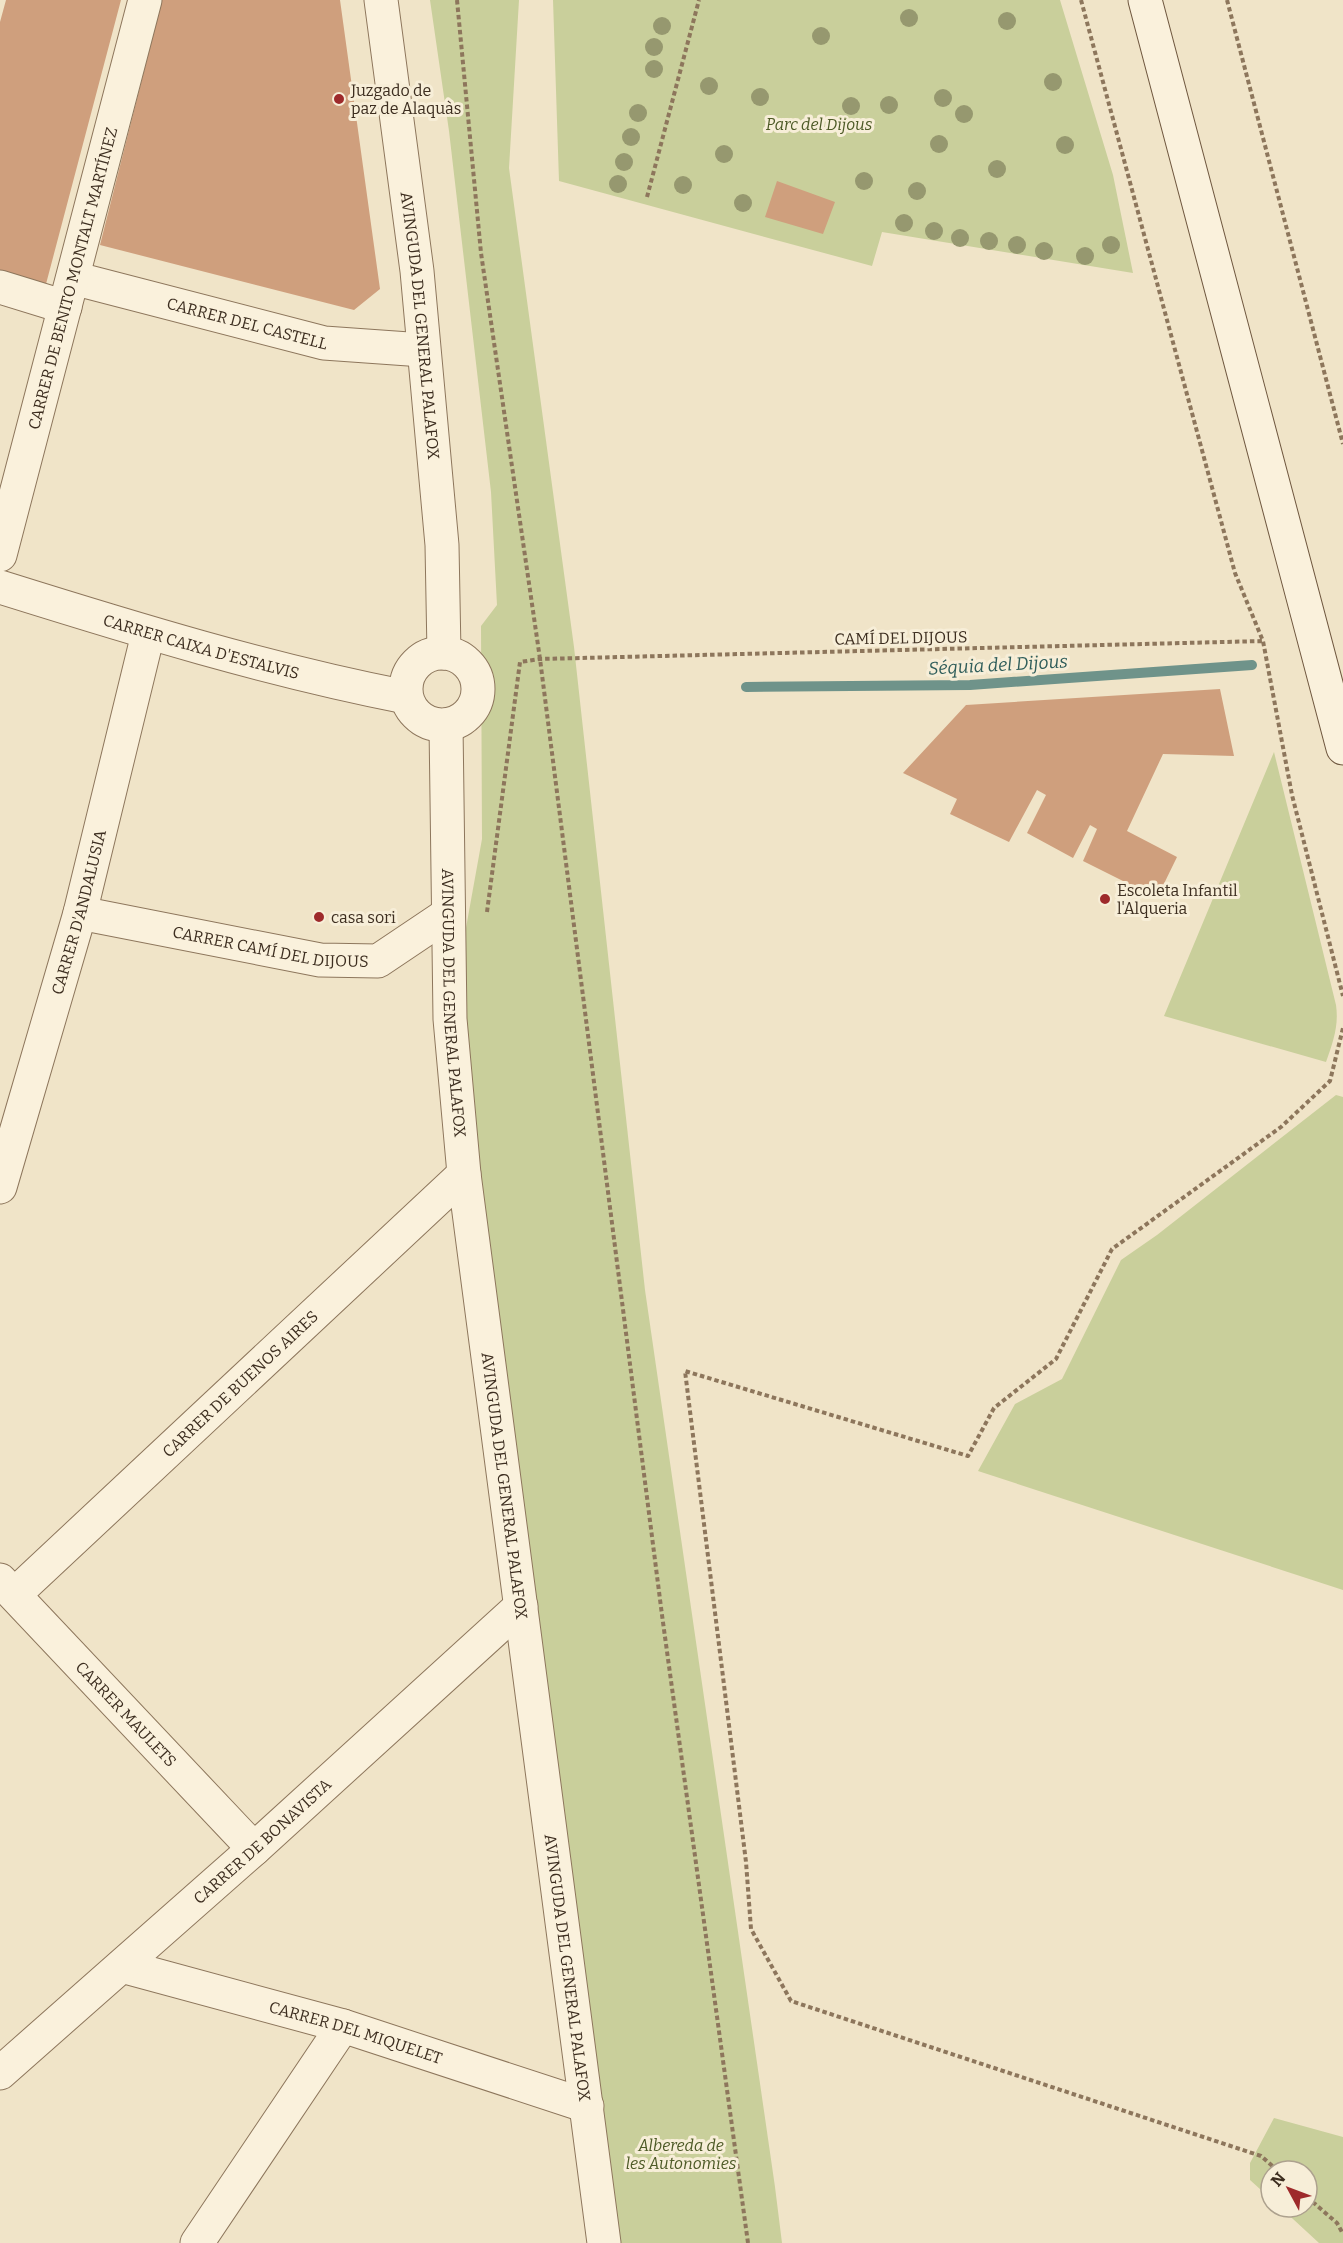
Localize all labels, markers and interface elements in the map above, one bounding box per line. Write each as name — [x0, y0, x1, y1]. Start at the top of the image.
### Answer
place label: Juzgado de paz de Alaquàs — [350, 81, 462, 118]
marker: Juzgado de paz de Alaquàs — [332, 92, 346, 106]
park label: Parc del Dijous — [766, 115, 873, 134]
street label: CARRER DE BENITO MONTALT MARTÍNEZ — [24, 125, 121, 431]
street label: AVINGUDA DEL GENERAL PALAFOX — [397, 190, 444, 460]
street label: CARRER DEL CASTELL — [165, 293, 330, 353]
street label: CARRER CAIXA D'ESTALVIS — [101, 610, 301, 683]
street label: CAMÍ DEL DIJOUS — [834, 626, 968, 649]
water label: Séquia del Dijous — [928, 650, 1069, 680]
street label: CARRER D'ANDALUSIA — [47, 827, 110, 997]
street label: AVINGUDA DEL GENERAL PALAFOX — [438, 868, 470, 1138]
place label: Escoleta Infantil l'Alqueria — [1117, 881, 1238, 918]
marker: Escoleta Infantil l'Alqueria — [1098, 892, 1112, 906]
place label: casa sori — [331, 908, 396, 927]
marker: casa sori — [312, 910, 326, 924]
street label: CARRER CAMÍ DEL DIJOUS — [171, 922, 369, 970]
street label: CARRER DE BUENOS AIRES — [158, 1306, 322, 1461]
street label: AVINGUDA DEL GENERAL PALAFOX — [478, 1351, 532, 1620]
street label: CARRER MAULETS — [72, 1657, 181, 1771]
street label: CARRER DE BONAVISTA — [189, 1774, 335, 1908]
street label: AVINGUDA DEL GENERAL PALAFOX — [541, 1833, 595, 2102]
street label: CARRER DEL MIQUELET — [267, 1997, 445, 2067]
park label: Albereda de les Autonomies — [626, 2136, 737, 2173]
north arrow — [1259, 2159, 1319, 2219]
text: N — [1267, 2169, 1289, 2190]

